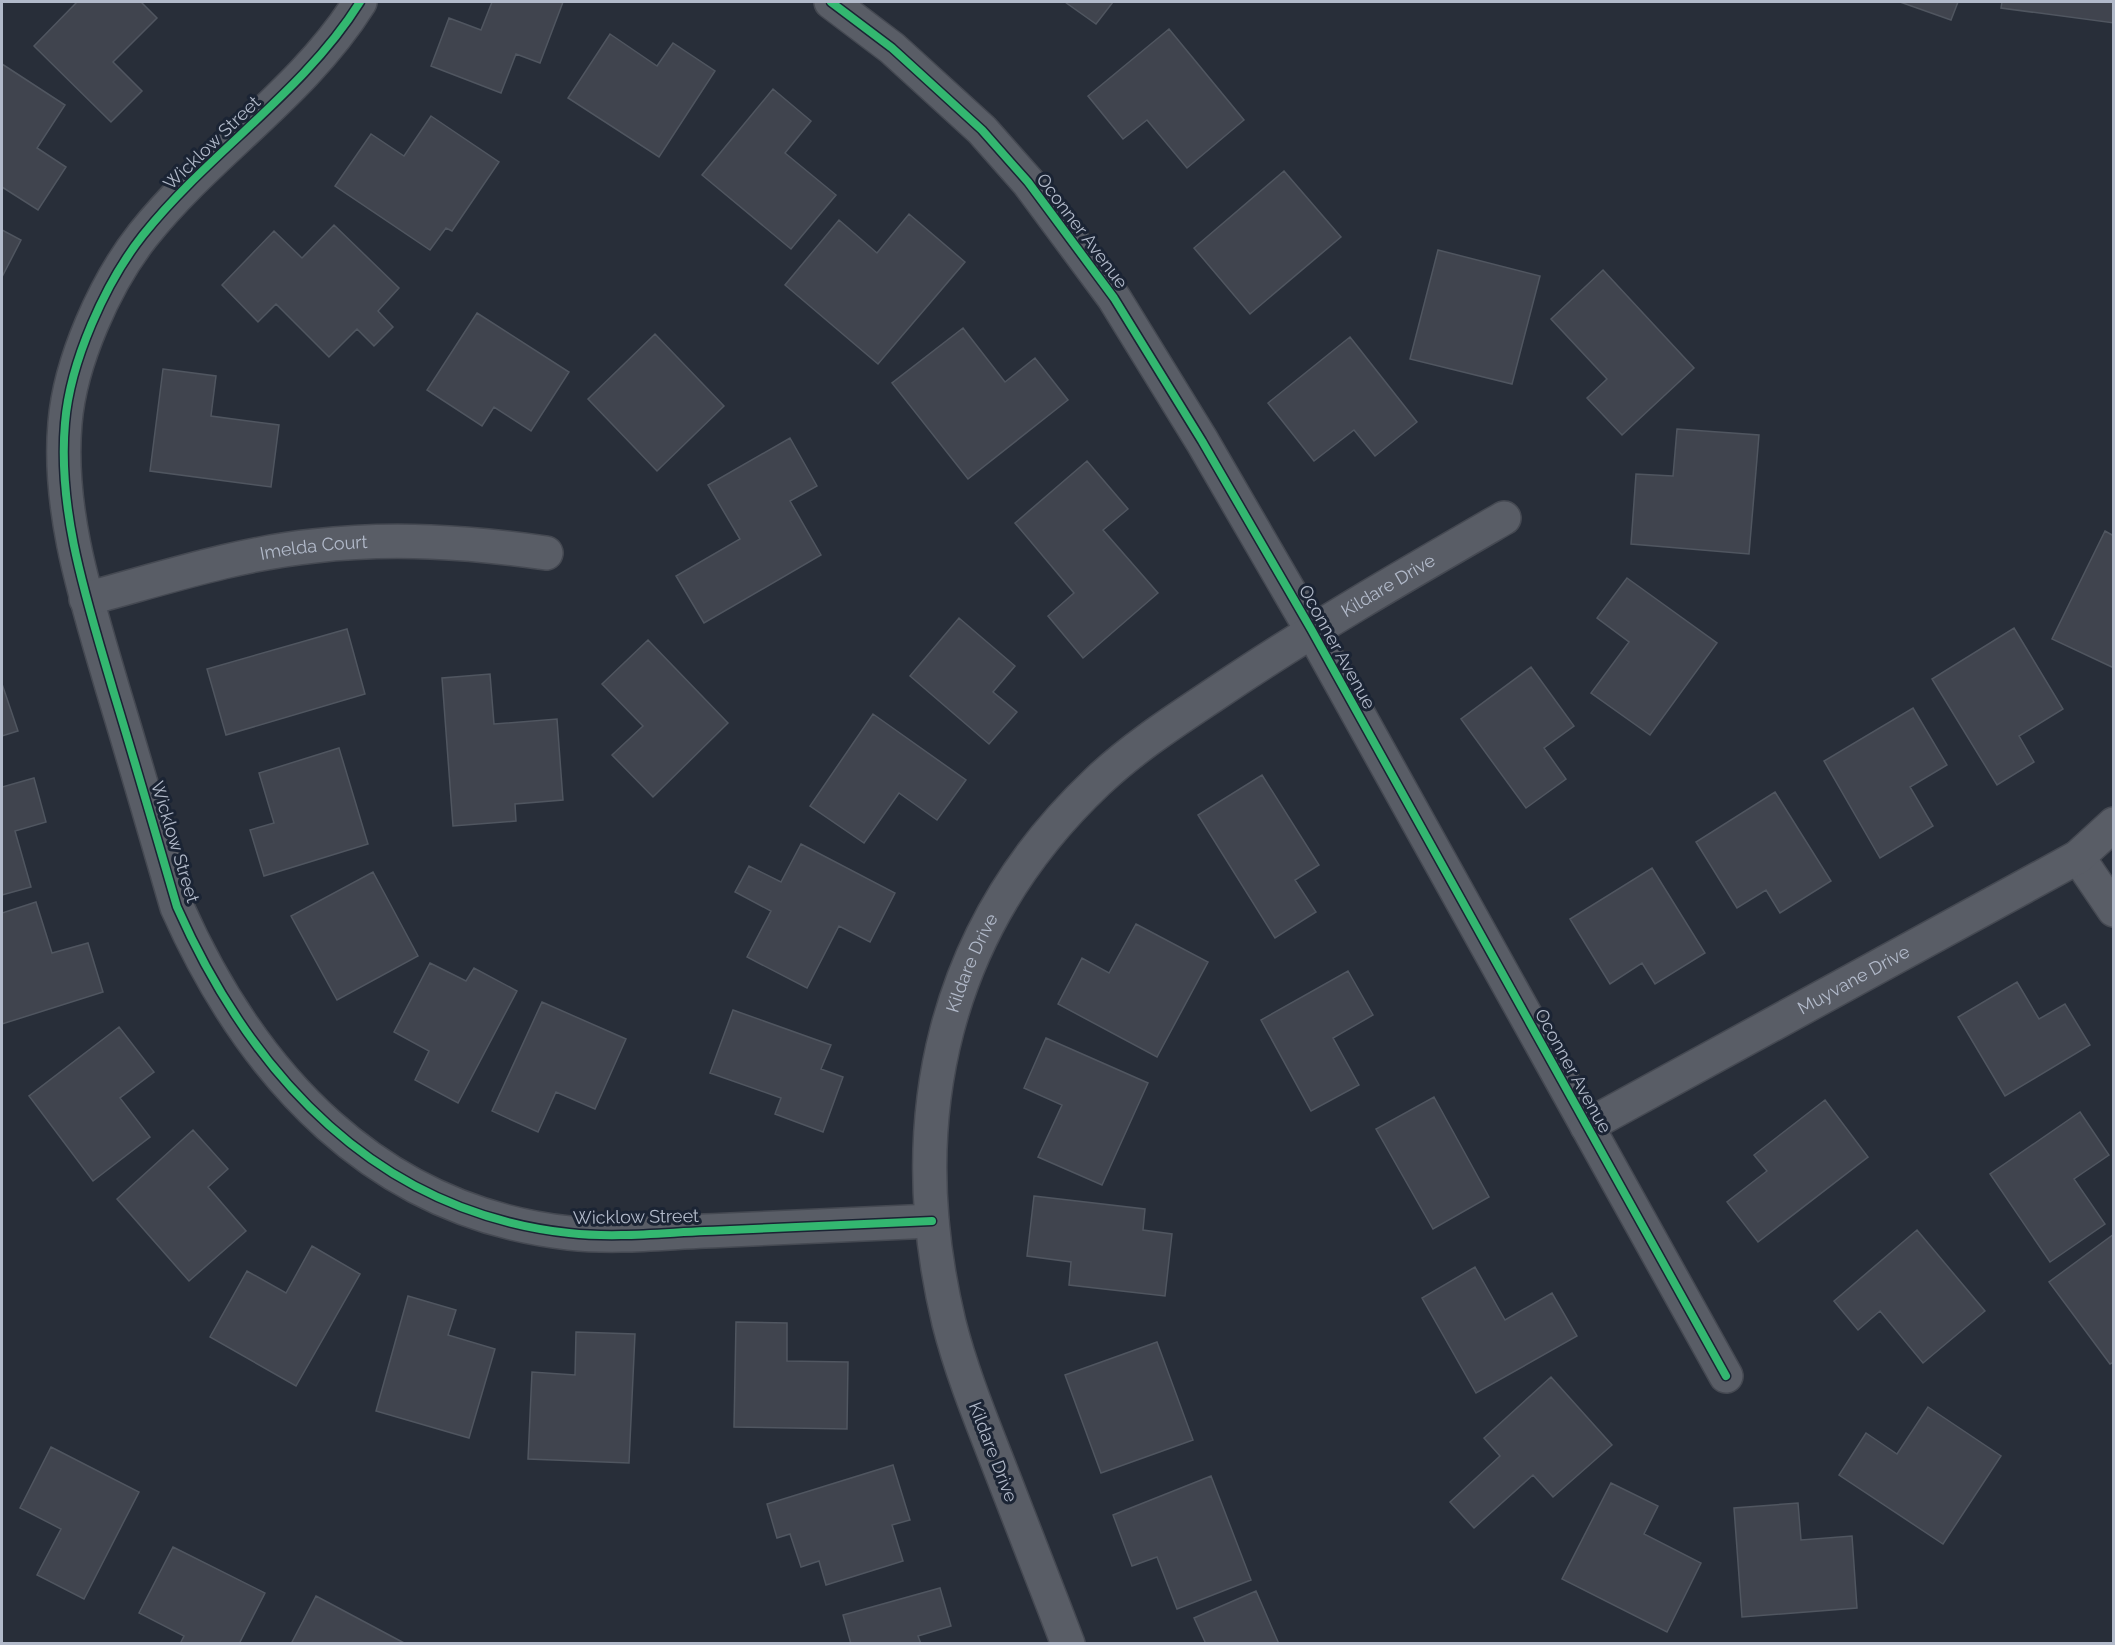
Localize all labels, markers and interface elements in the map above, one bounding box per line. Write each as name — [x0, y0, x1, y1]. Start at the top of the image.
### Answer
street label: Wicklow Street — [159, 91, 264, 194]
street label: Oconner Avenue — [1032, 169, 1133, 293]
street label: Imelda Court — [258, 531, 368, 564]
street label: Kildare Drive — [1337, 549, 1439, 621]
street label: Oconner Avenue — [1295, 581, 1380, 713]
street label: Wicklow Street — [147, 778, 204, 905]
street label: Kildare Drive — [942, 909, 1002, 1015]
street label: Muyvane Drive — [1794, 940, 1913, 1019]
street label: Oconner Avenue — [1531, 1005, 1616, 1137]
street label: Wicklow Street — [573, 1205, 699, 1228]
street label: Kildare Drive — [965, 1399, 1022, 1505]

